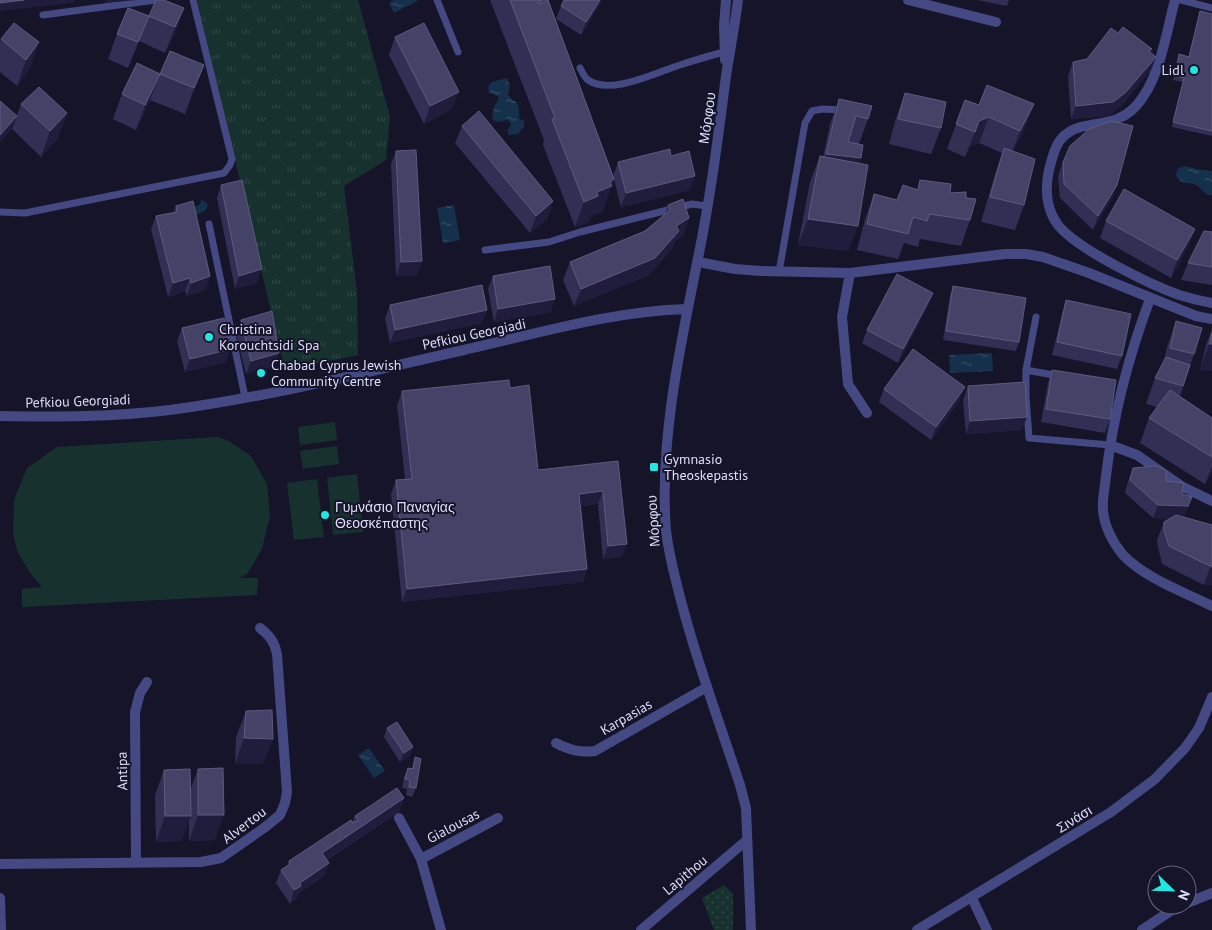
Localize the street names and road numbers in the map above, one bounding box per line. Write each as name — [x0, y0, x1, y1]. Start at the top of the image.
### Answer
street label: Μόρφου — [694, 91, 720, 145]
street label: Pefkiou Georgiadi — [421, 314, 527, 354]
street label: Pefkiou Georgiadi — [25, 390, 131, 412]
street label: Μόρφου — [642, 494, 664, 548]
street label: Karpasias — [597, 695, 655, 739]
street label: Antipa — [113, 751, 131, 791]
street label: Σινάσι — [1053, 801, 1095, 837]
street label: Alvertou — [218, 803, 270, 847]
street label: Gialousas — [424, 805, 483, 847]
street label: Lapithou — [659, 851, 711, 899]

